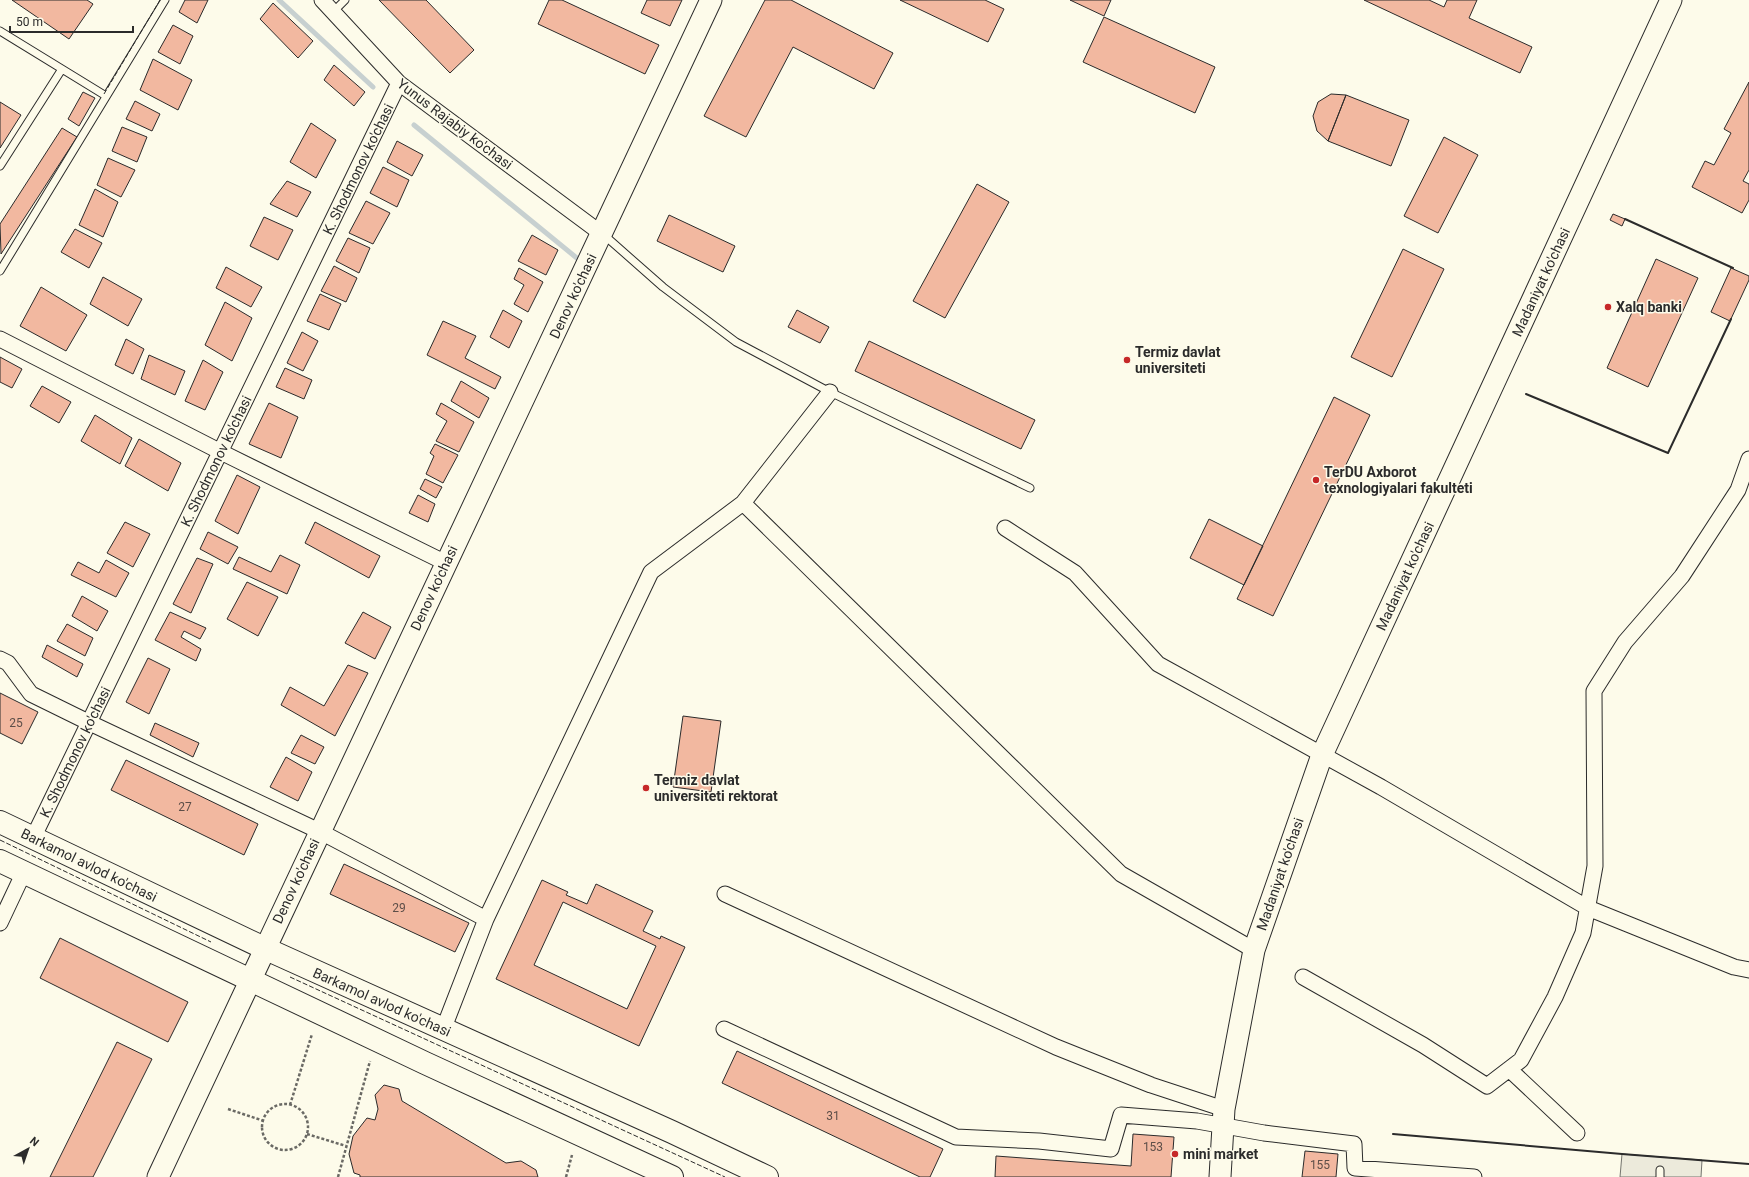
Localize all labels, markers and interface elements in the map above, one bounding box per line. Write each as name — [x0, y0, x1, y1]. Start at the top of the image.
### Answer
scale bar — [10, 8, 133, 34]
text: 50 m — [16, 15, 43, 29]
street label: Yunus Rajabiy ko'chasi — [394, 75, 516, 173]
street label: K. Shodmonov ko'chasi — [319, 101, 397, 237]
street label: Madaniyat ko'chasi — [1509, 225, 1573, 339]
street label: Denov ko'chasi — [546, 251, 600, 341]
place label: Xalq banki — [1616, 299, 1682, 315]
marker: Xalq banki — [1603, 302, 1613, 312]
place label: Termiz davlat universiteti — [1135, 344, 1221, 376]
marker: Termiz davlat universiteti — [1122, 355, 1132, 365]
street label: K. Shodmonov ko'chasi — [177, 393, 255, 529]
place label: TerDU Axborot texnologiyalari fakulteti — [1324, 464, 1473, 496]
marker: TerDU Axborot texnologiyalari fakulteti — [1311, 475, 1321, 485]
street label: Madaniyat ko'chasi — [1373, 519, 1437, 633]
street label: Denov ko'chasi — [407, 543, 461, 633]
street label: K. Shodmonov ko'chasi — [36, 684, 114, 820]
house number: 25 — [9, 716, 23, 730]
place label: Termiz davlat universiteti rektorat — [654, 772, 778, 804]
marker: Termiz davlat universiteti rektorat — [641, 783, 651, 793]
house number: 27 — [178, 800, 192, 814]
street label: Madaniyat ko'chasi — [1253, 816, 1307, 932]
street label: Barkamol avlod ko'chasi — [18, 825, 160, 905]
street label: Denov ko'chasi — [269, 836, 323, 926]
house number: 29 — [392, 901, 406, 915]
street label: Barkamol avlod ko'chasi — [310, 964, 454, 1040]
house number: 31 — [826, 1109, 840, 1123]
north arrow — [8, 1129, 48, 1169]
text: N — [27, 1134, 41, 1149]
house number: 153 — [1143, 1140, 1163, 1154]
place label: mini market — [1183, 1146, 1259, 1162]
marker: mini market — [1170, 1149, 1180, 1159]
house number: 155 — [1310, 1158, 1330, 1172]

